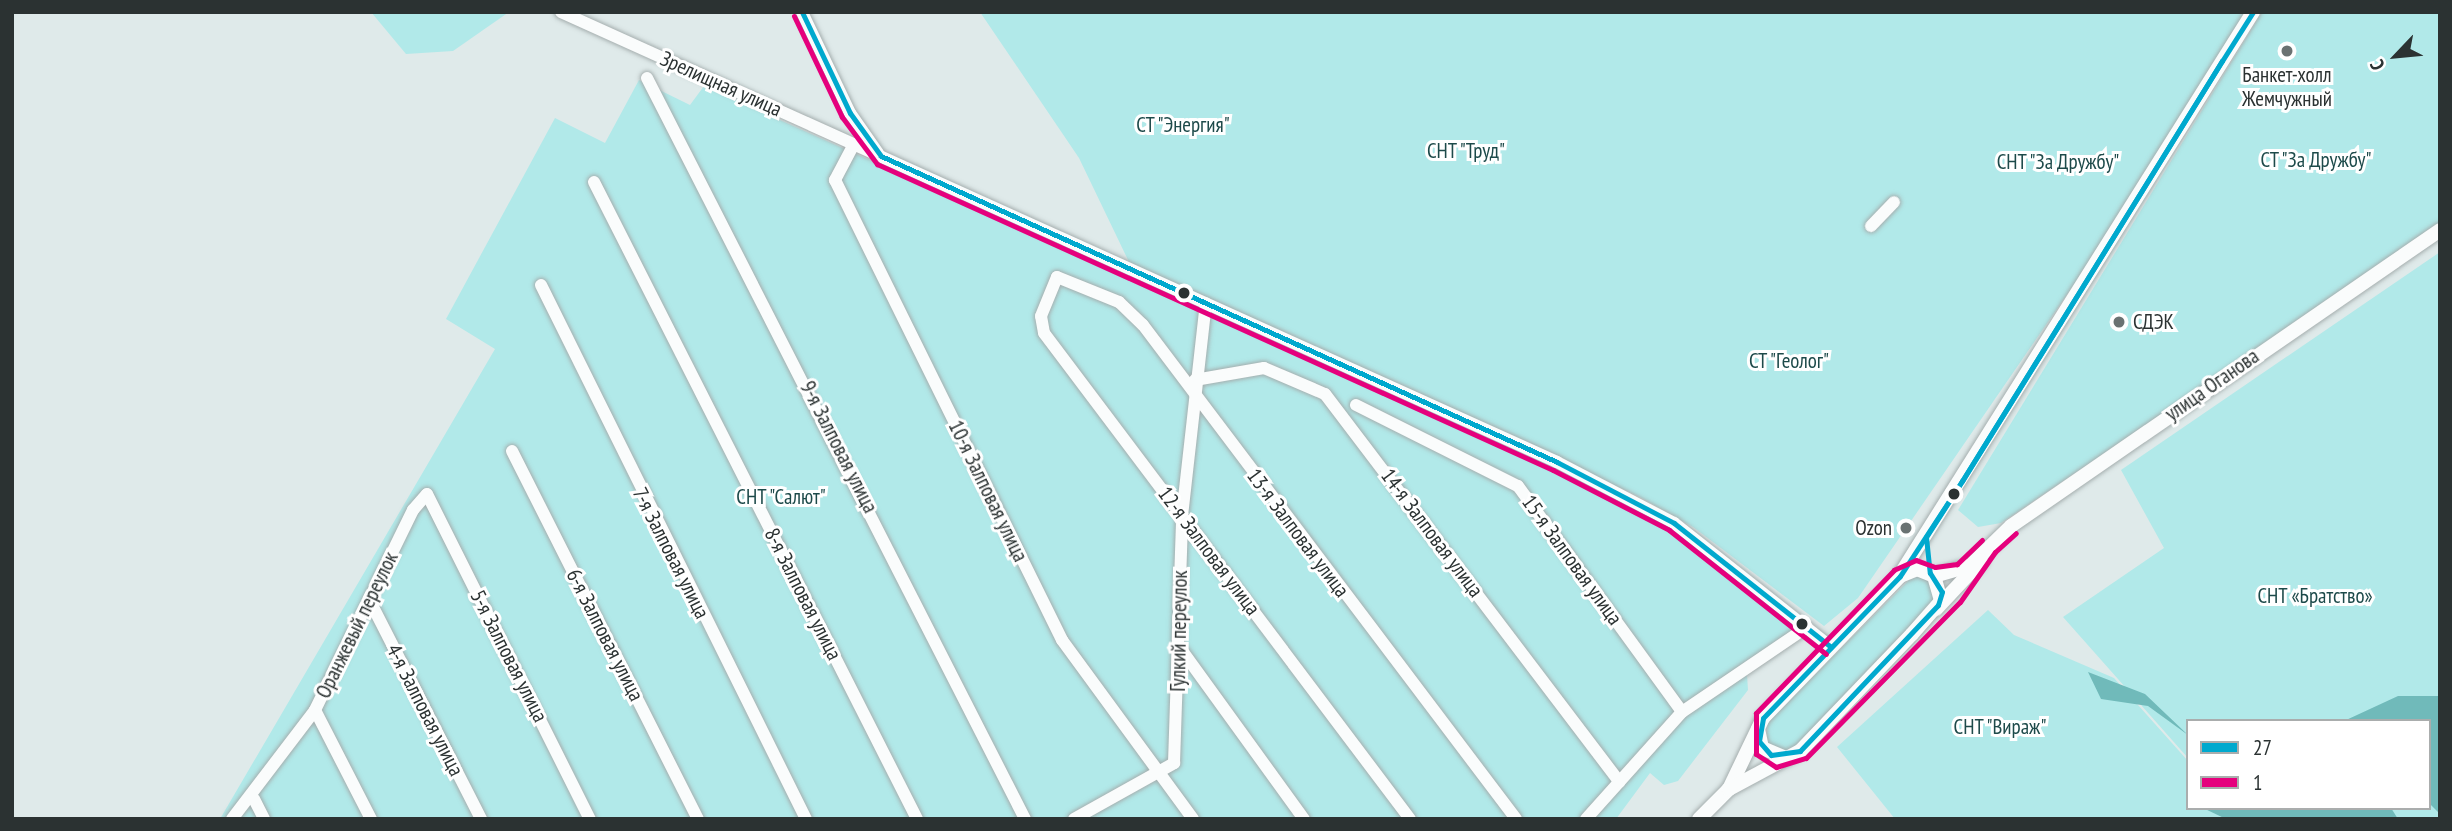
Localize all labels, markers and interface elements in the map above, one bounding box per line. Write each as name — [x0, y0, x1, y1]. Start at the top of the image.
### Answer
north arrow — [2361, 21, 2431, 91]
marker: Банкет-холл Жемчужный — [2279, 43, 2295, 59]
street label: Зрелищная улица — [656, 46, 786, 122]
text: С — [2364, 56, 2390, 74]
place label: Банкет-холл Жемчужный — [2242, 62, 2332, 112]
park label: СТ "Энергия" — [1135, 112, 1231, 138]
park label: СНТ "Труд" — [1426, 138, 1506, 164]
park label: СТ "За Дружбу" — [2259, 147, 2373, 173]
park label: СНТ "За Дружбу" — [1996, 149, 2120, 175]
unlabelled marker — [1177, 286, 1191, 300]
place label: СДЭК — [2133, 309, 2174, 335]
marker: СДЭК — [2111, 314, 2127, 330]
street label: улица Оганова — [2160, 343, 2264, 427]
park label: СТ "Геолог" — [1748, 348, 1830, 374]
street label: 9-я Залповая улица — [795, 377, 883, 517]
street label: 10-я Залповая улица — [943, 416, 1033, 566]
street label: 13-я Залповая улица — [1242, 464, 1354, 602]
street label: 14-я Залповая улица — [1376, 464, 1488, 602]
street label: 12-я Залповая улица — [1153, 482, 1265, 620]
street label: 7-я Залповая улица — [627, 483, 715, 623]
park label: СНТ "Салют" — [735, 484, 827, 510]
unlabelled marker — [1947, 487, 1961, 501]
street label: 15-я Залповая улица — [1516, 490, 1628, 630]
place label: Ozon — [1855, 515, 1892, 541]
marker: Ozon — [1898, 520, 1914, 536]
street label: 8-я Залповая улица — [759, 524, 847, 664]
street label: Оранжевый переулок — [311, 548, 403, 702]
street label: 6-я Залповая улица — [561, 565, 649, 705]
street label: Гулкий переулок — [1165, 570, 1193, 692]
park label: СНТ «Братство» — [2257, 583, 2373, 609]
street label: 5-я Залповая улица — [465, 586, 553, 726]
unlabelled marker — [1795, 617, 1809, 631]
street label: 4-я Залповая улица — [381, 640, 469, 780]
park label: СНТ "Вираж" — [1953, 714, 2047, 740]
legend — [2186, 719, 2431, 810]
text: 27 — [2253, 734, 2272, 761]
text: 1 — [2253, 769, 2262, 796]

